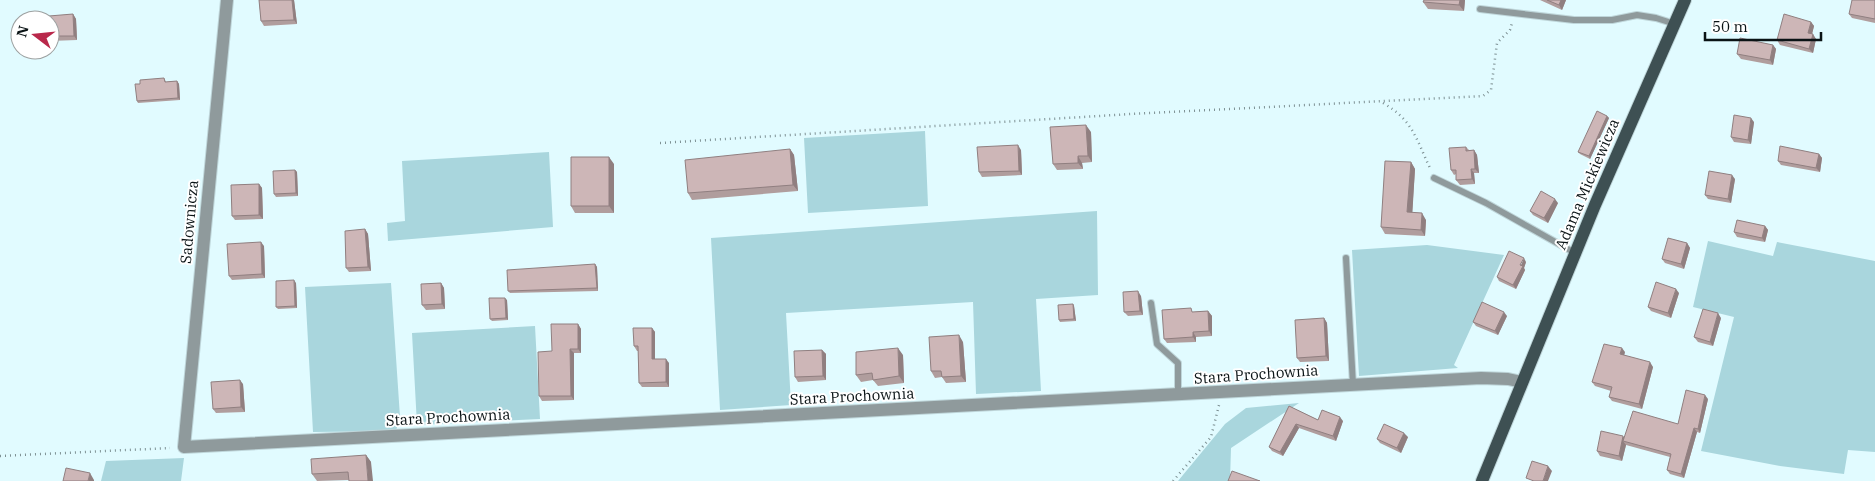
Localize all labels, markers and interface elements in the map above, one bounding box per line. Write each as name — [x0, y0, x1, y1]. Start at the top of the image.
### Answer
north arrow — [10, 10, 60, 60]
scale bar — [1705, 10, 1821, 42]
text: 50 m — [1712, 17, 1748, 36]
text: N — [12, 24, 33, 39]
street label: Adama Mickiewicza — [1551, 116, 1623, 252]
street label: Sadownicza — [176, 179, 202, 265]
street label: Stara Prochownia — [1193, 360, 1319, 388]
street label: Stara Prochownia — [789, 383, 915, 409]
street label: Stara Prochownia — [385, 404, 511, 430]

